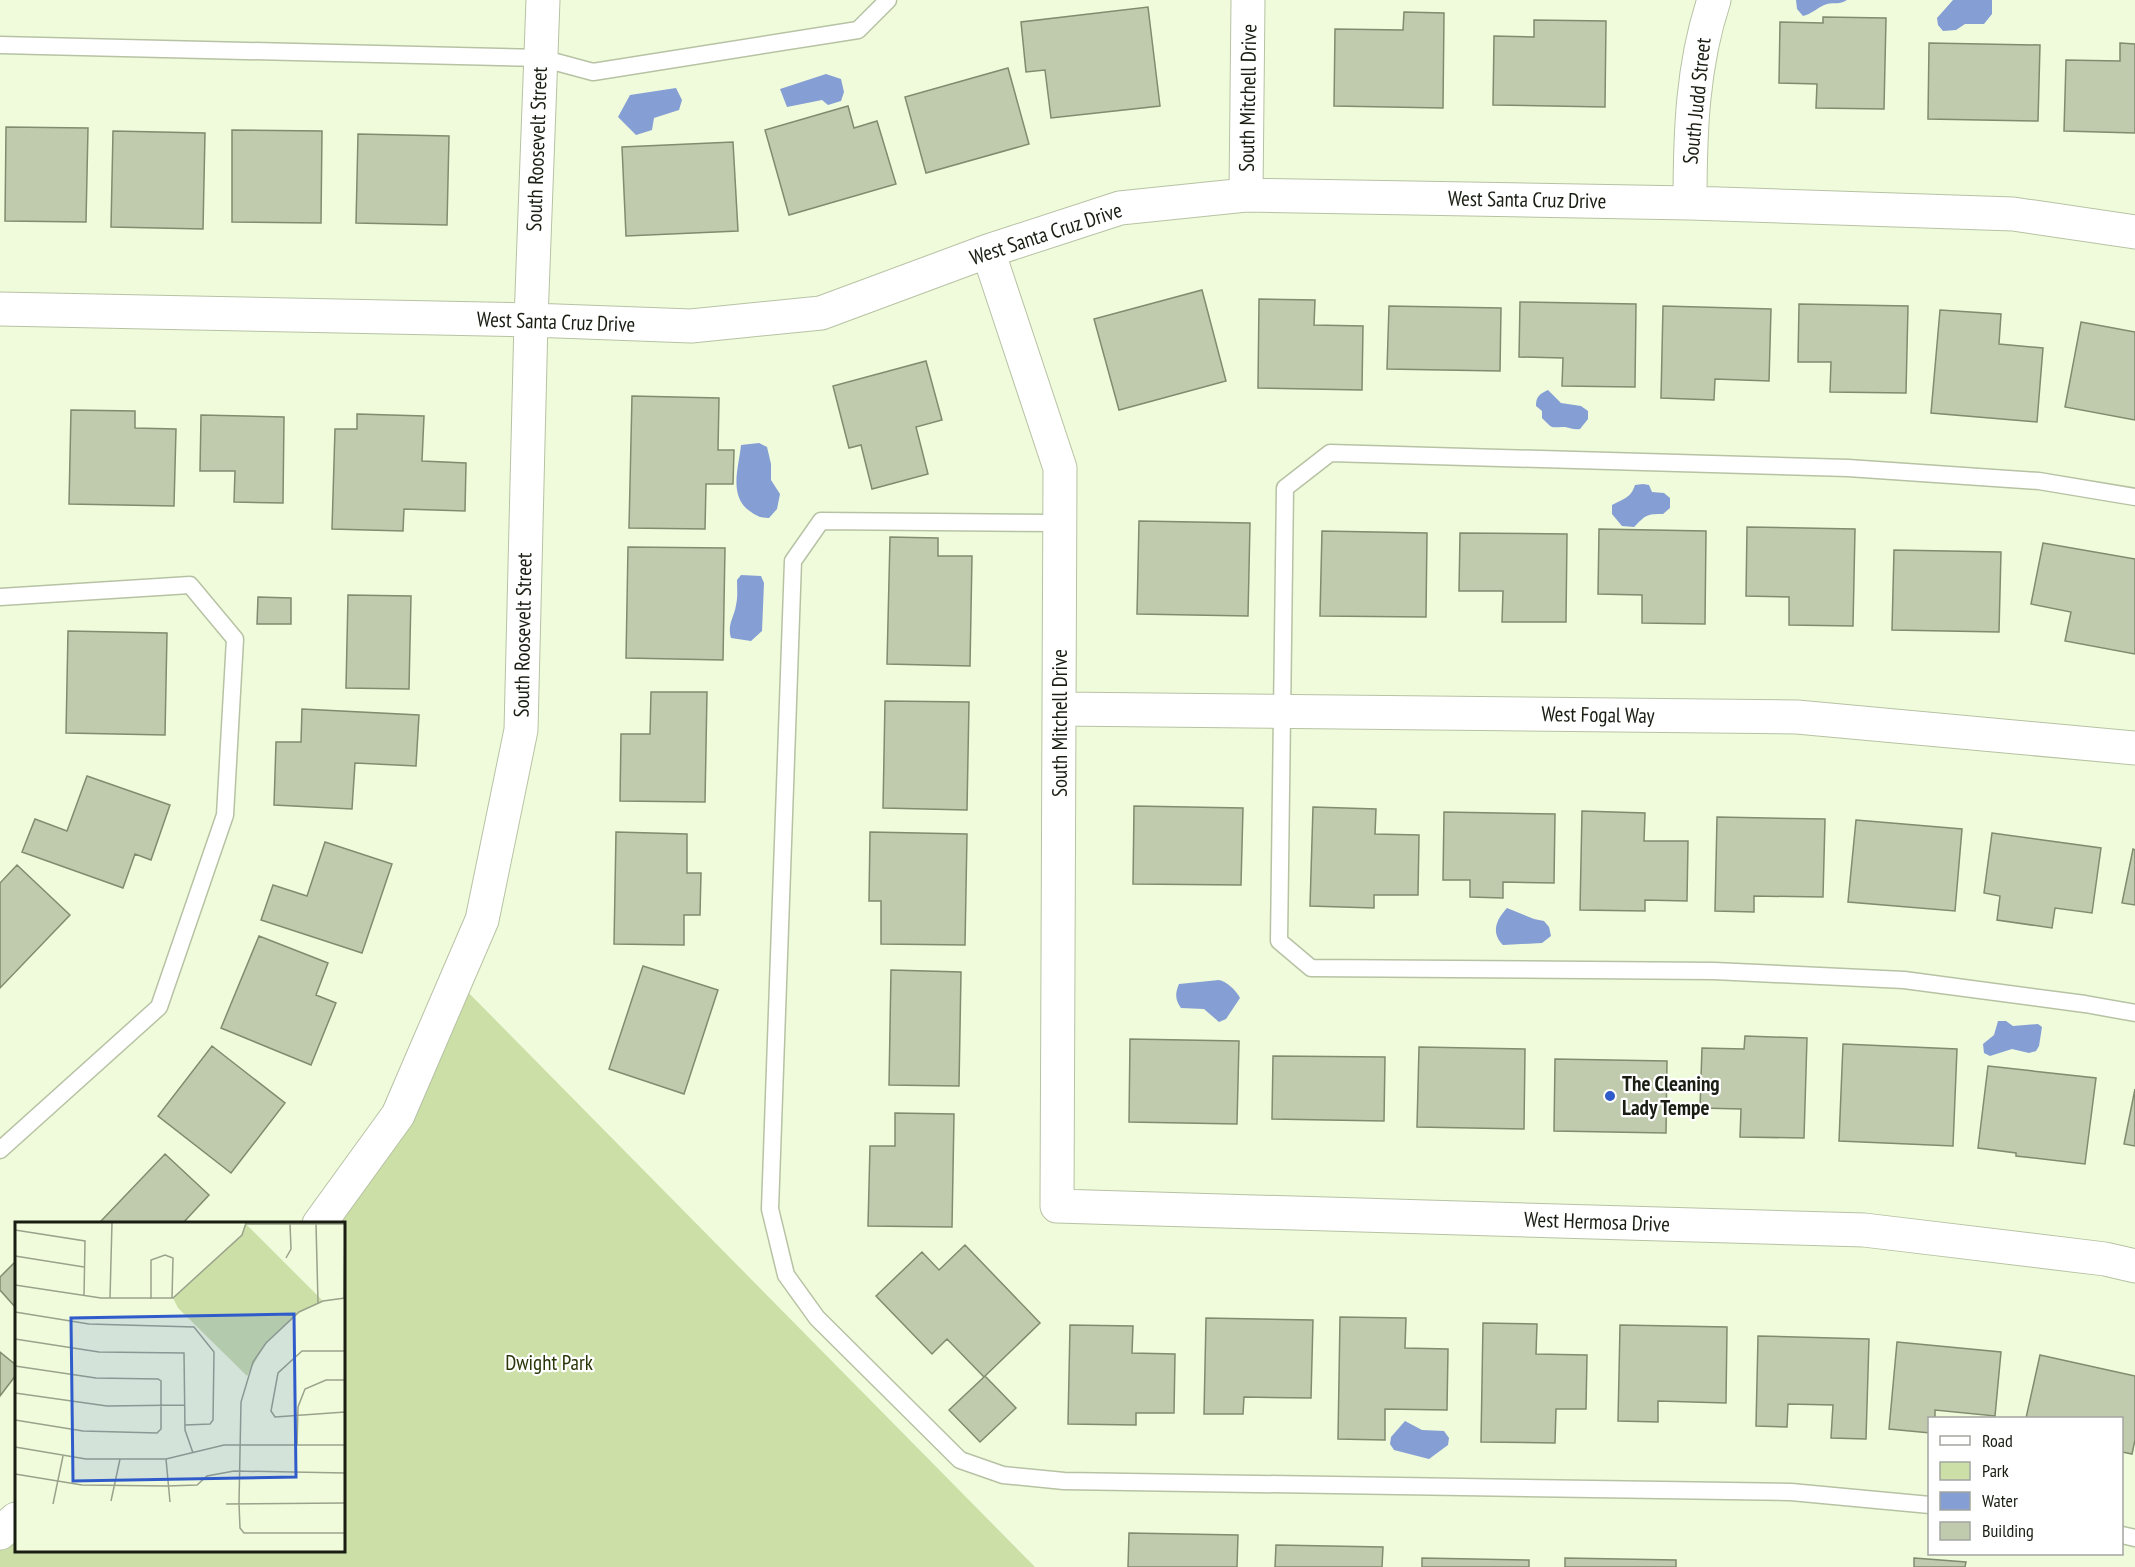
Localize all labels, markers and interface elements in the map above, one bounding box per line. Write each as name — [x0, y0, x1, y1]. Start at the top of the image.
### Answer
street label: South Mitchell Drive — [1233, 24, 1262, 172]
street label: South Judd Street — [1676, 36, 1717, 165]
street label: South Roosevelt Street — [520, 66, 553, 232]
street label: West Santa Cruz Drive — [1448, 185, 1606, 214]
street label: West Santa Cruz Drive — [966, 196, 1125, 271]
street label: West Santa Cruz Drive — [476, 305, 636, 338]
street label: South Roosevelt Street — [508, 552, 537, 718]
street label: South Mitchell Drive — [1046, 649, 1073, 797]
street label: West Fogal Way — [1541, 700, 1655, 729]
place label: The Cleaning Lady Tempe — [1622, 1070, 1720, 1121]
marker: The Cleaning Lady Tempe — [1603, 1089, 1617, 1103]
street label: West Hermosa Drive — [1524, 1205, 1670, 1238]
inset map — [15, 1222, 345, 1552]
park label: Dwight Park — [505, 1349, 593, 1376]
legend — [1928, 1417, 2123, 1555]
text: Road — [1982, 1429, 2013, 1452]
text: Park — [1982, 1459, 2009, 1482]
text: Water — [1982, 1489, 2018, 1512]
text: Building — [1982, 1519, 2034, 1542]

